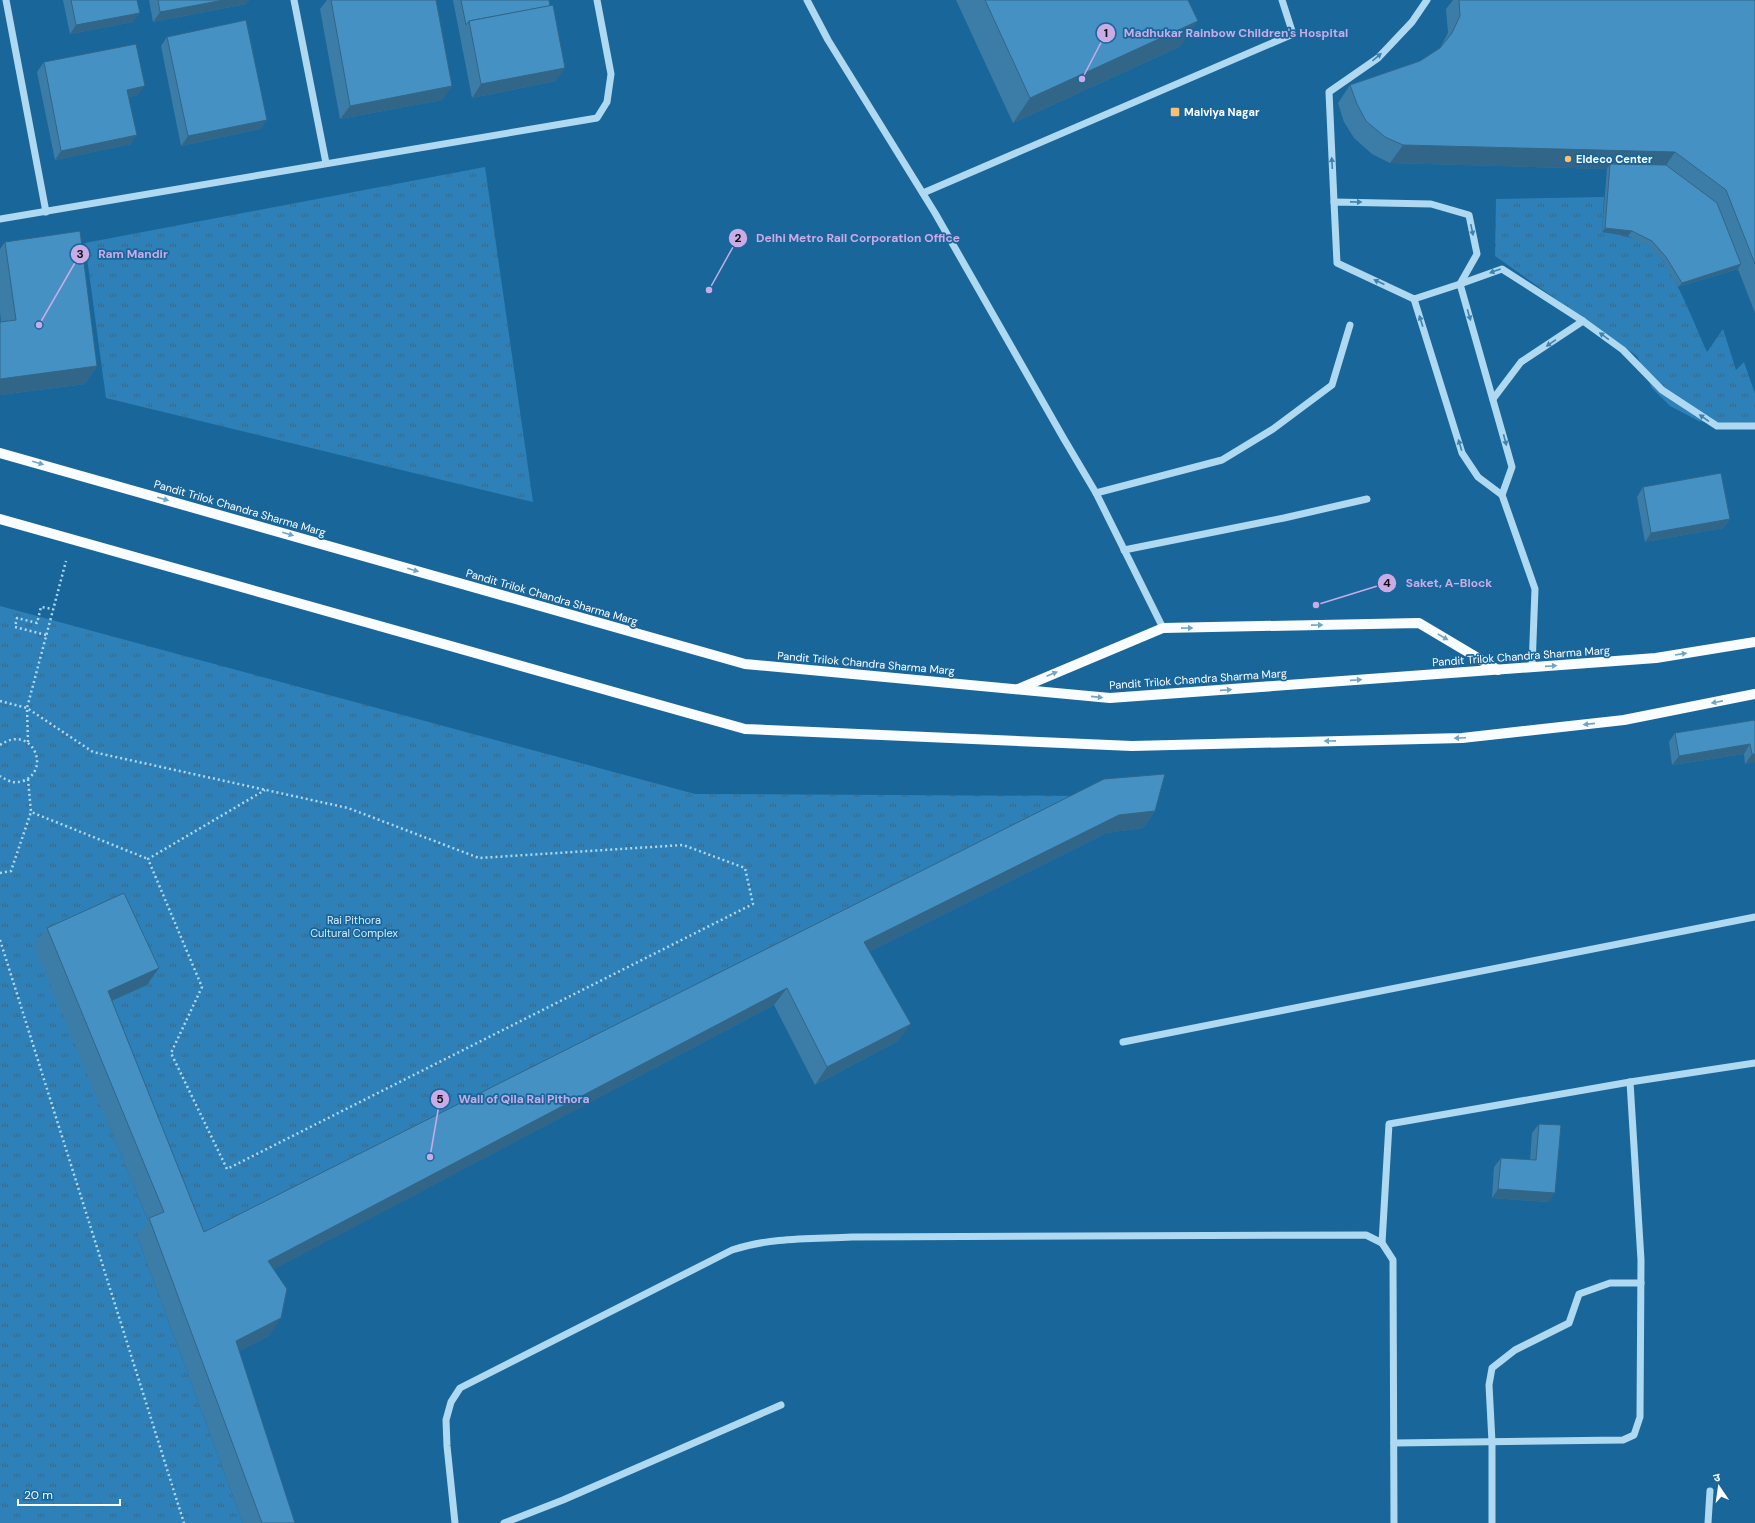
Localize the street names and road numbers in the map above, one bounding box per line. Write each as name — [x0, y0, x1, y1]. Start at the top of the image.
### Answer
street label: Pandit Trilok Chandra Sharma Marg — [152, 477, 328, 539]
street label: Pandit Trilok Chandra Sharma Marg — [464, 566, 640, 628]
street label: Pandit Trilok Chandra Sharma Marg — [1432, 643, 1610, 669]
street label: Pandit Trilok Chandra Sharma Marg — [777, 648, 955, 678]
street label: Pandit Trilok Chandra Sharma Marg — [1109, 666, 1287, 692]

